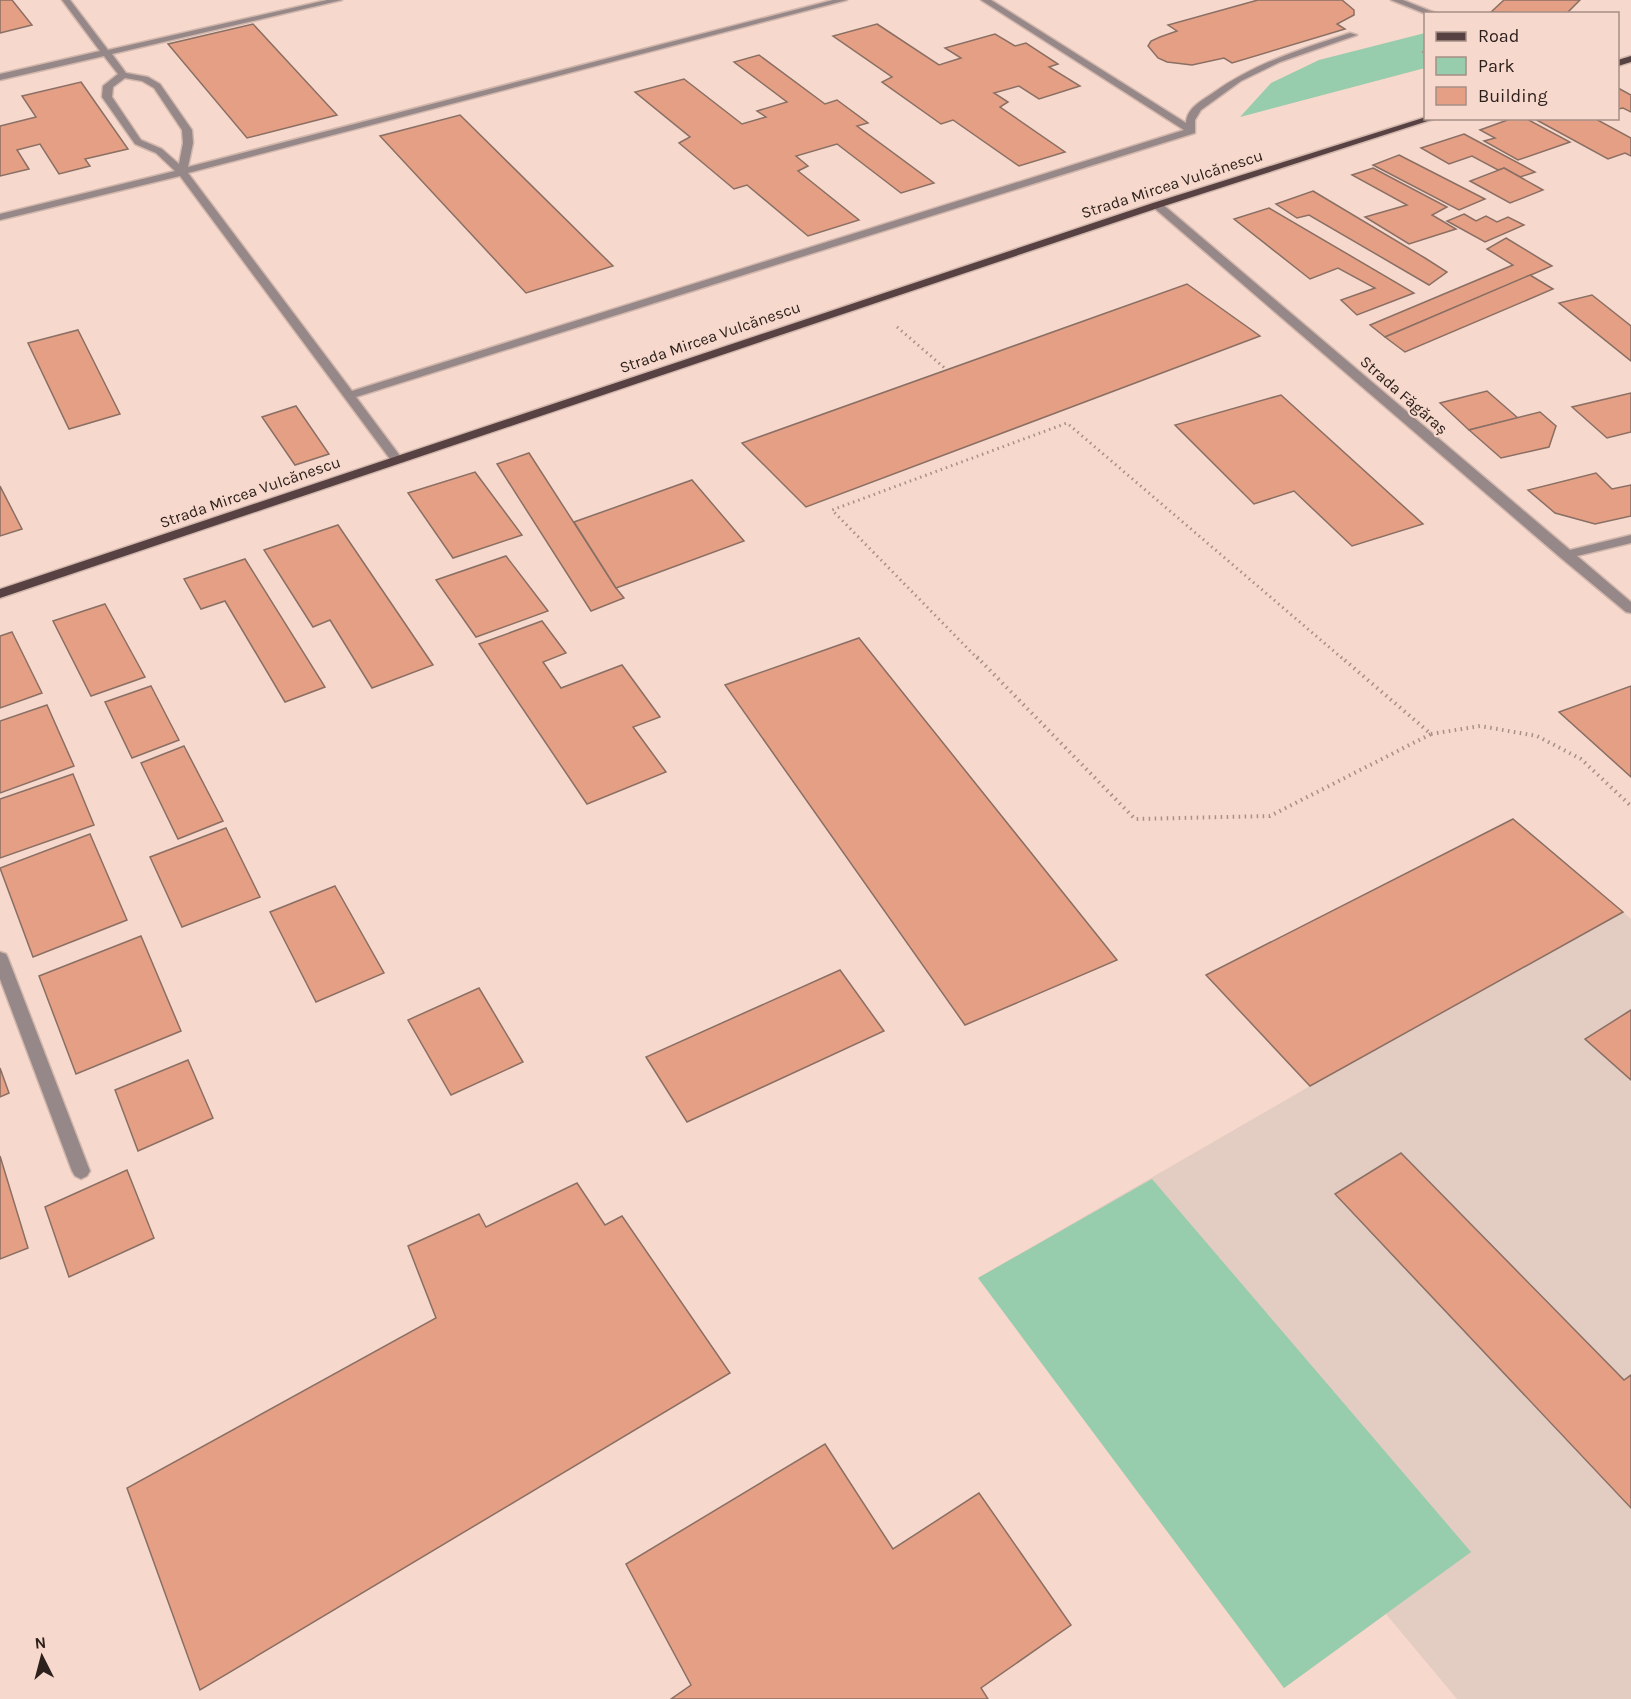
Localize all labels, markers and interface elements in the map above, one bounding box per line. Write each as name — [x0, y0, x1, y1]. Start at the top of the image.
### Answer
legend — [1424, 12, 1619, 120]
text: Road — [1478, 25, 1519, 47]
text: Park — [1478, 55, 1515, 77]
text: Building — [1478, 85, 1548, 107]
street label: Strada Mircea Vulcănescu — [1079, 146, 1265, 222]
street label: Strada Mircea Vulcănescu — [617, 297, 803, 377]
street label: Strada Făgăraș — [1356, 352, 1452, 438]
street label: Strada Mircea Vulcănescu — [157, 452, 343, 532]
north arrow — [12, 1627, 72, 1687]
text: N — [34, 1633, 47, 1653]

